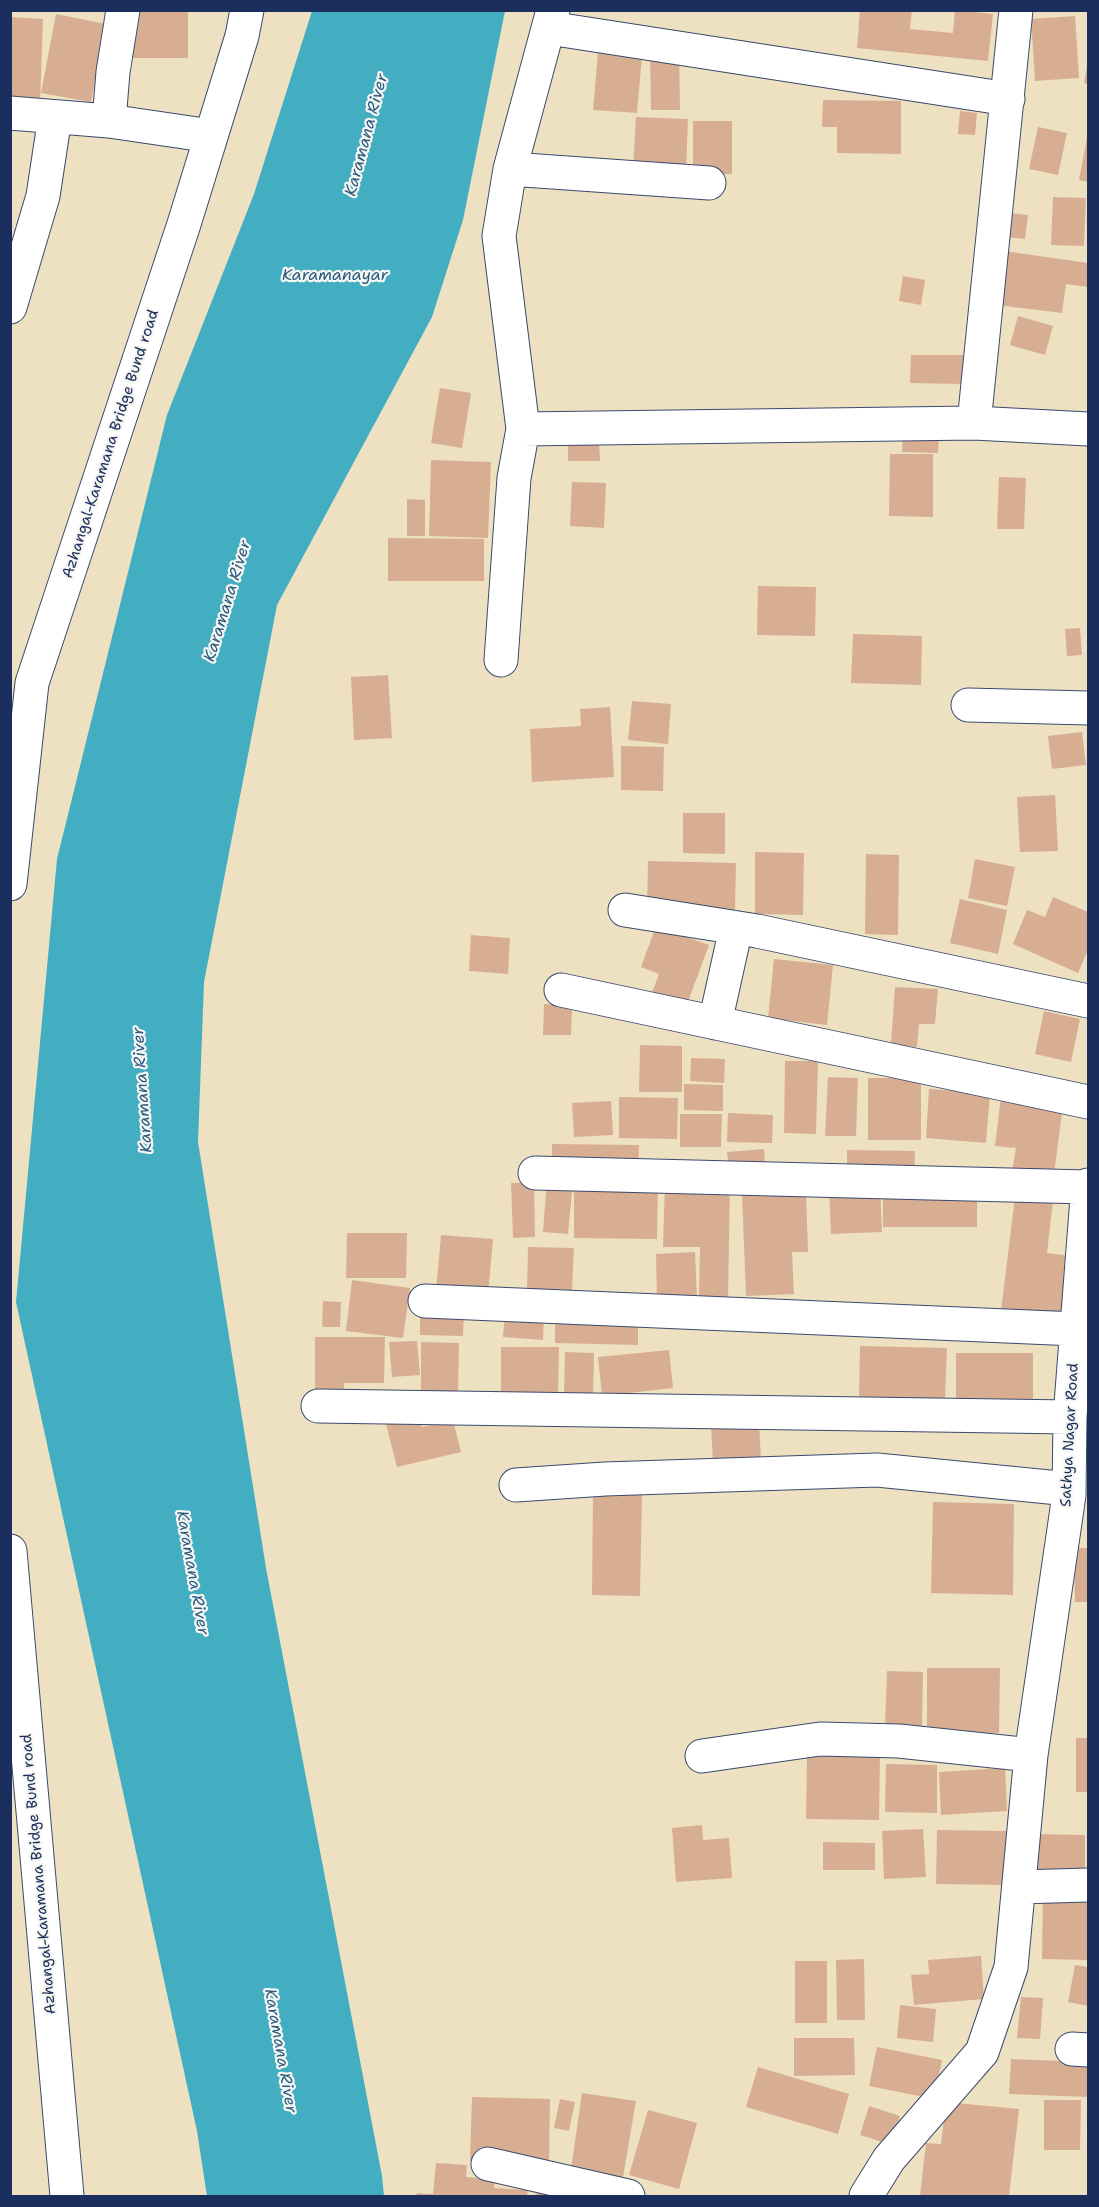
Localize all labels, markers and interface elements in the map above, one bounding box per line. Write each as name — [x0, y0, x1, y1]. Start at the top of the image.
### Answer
water label: Karamana River — [341, 72, 393, 198]
water label: Karamanayar — [282, 266, 388, 286]
street label: Azhangal-Karamana Bridge Bund road — [59, 307, 163, 581]
water label: Karamana River — [200, 538, 256, 664]
water label: Karamana River — [129, 1026, 157, 1154]
street label: Sathya Nagar Road — [1057, 1363, 1083, 1507]
water label: Karamana River — [172, 1509, 212, 1637]
street label: Azhangal-Karamana Bridge Bund road — [18, 1733, 60, 2015]
water label: Karamana River — [260, 1987, 300, 2115]

